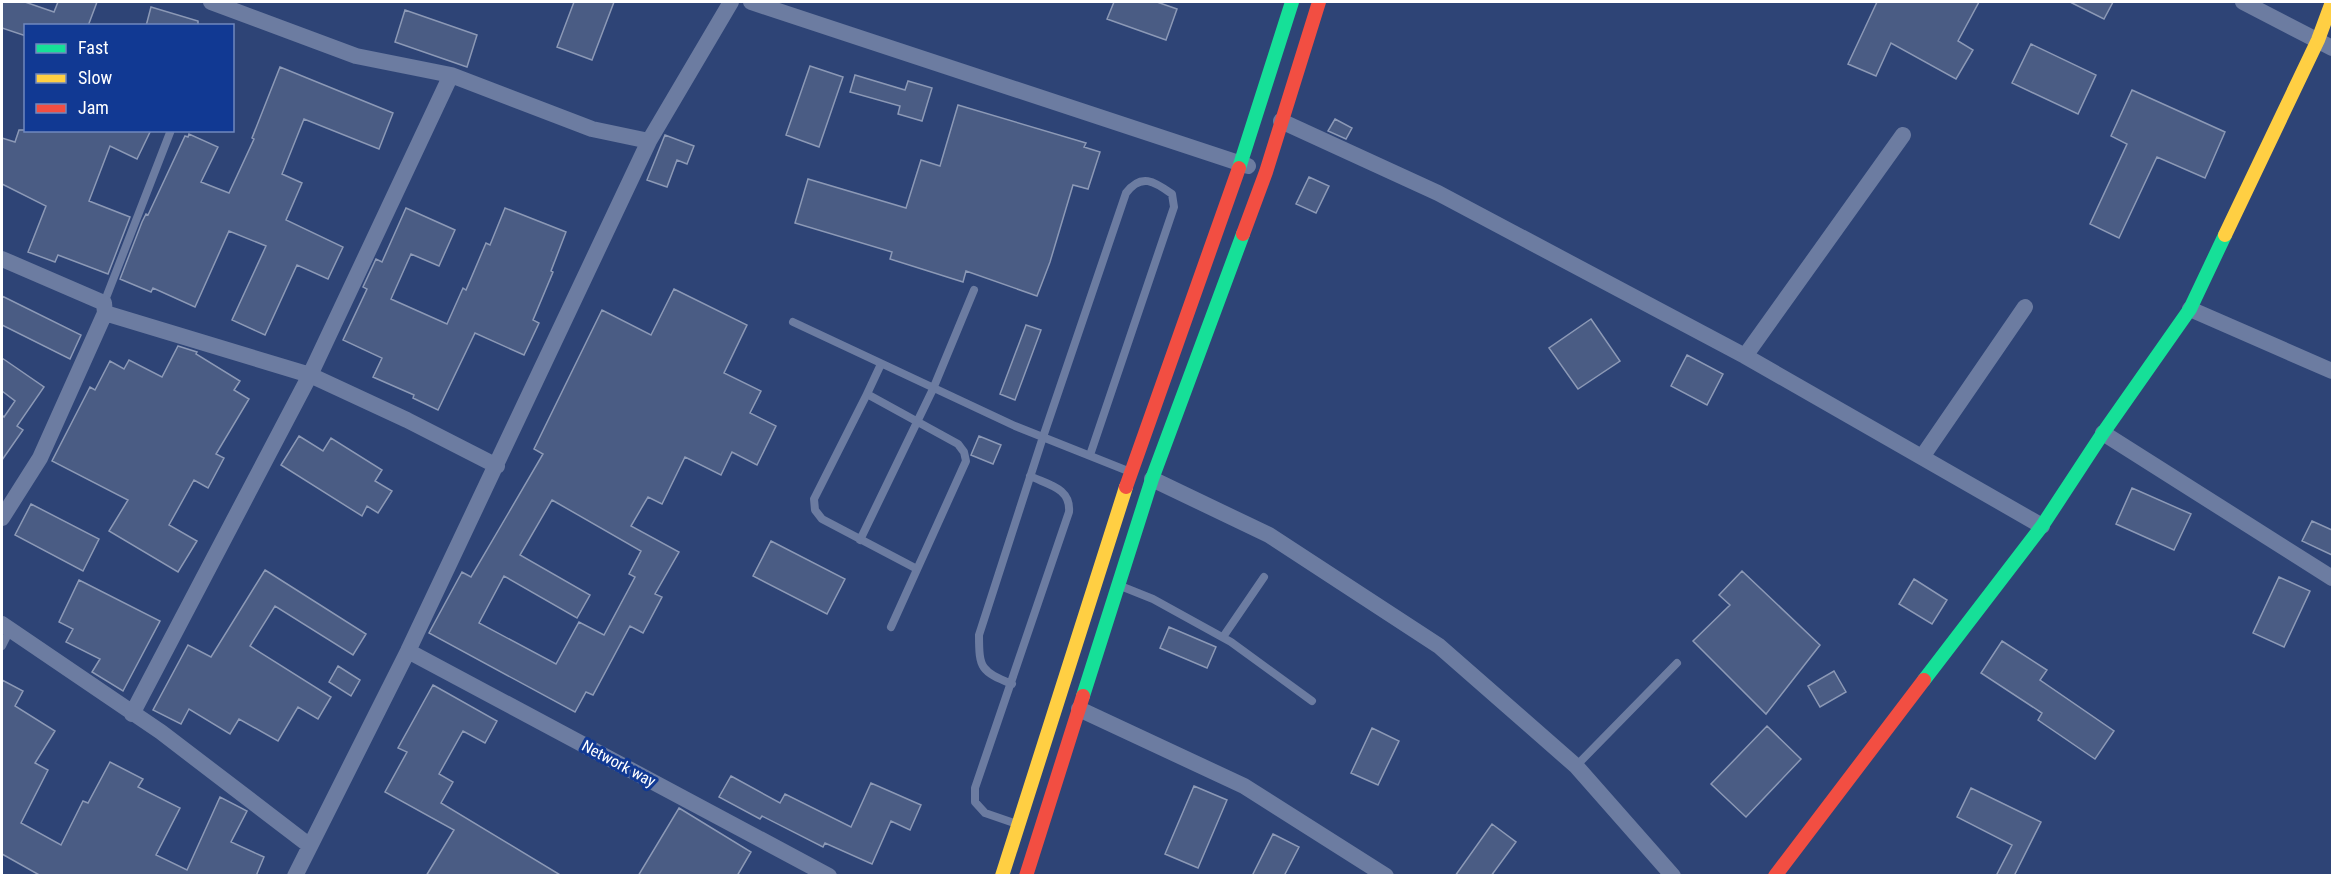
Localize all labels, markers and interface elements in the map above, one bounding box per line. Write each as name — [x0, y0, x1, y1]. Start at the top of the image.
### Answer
legend — [24, 24, 234, 132]
text: Fast — [78, 37, 109, 58]
text: Slow — [78, 67, 113, 88]
text: Jam — [78, 97, 109, 118]
street label: Network way — [579, 736, 659, 791]

